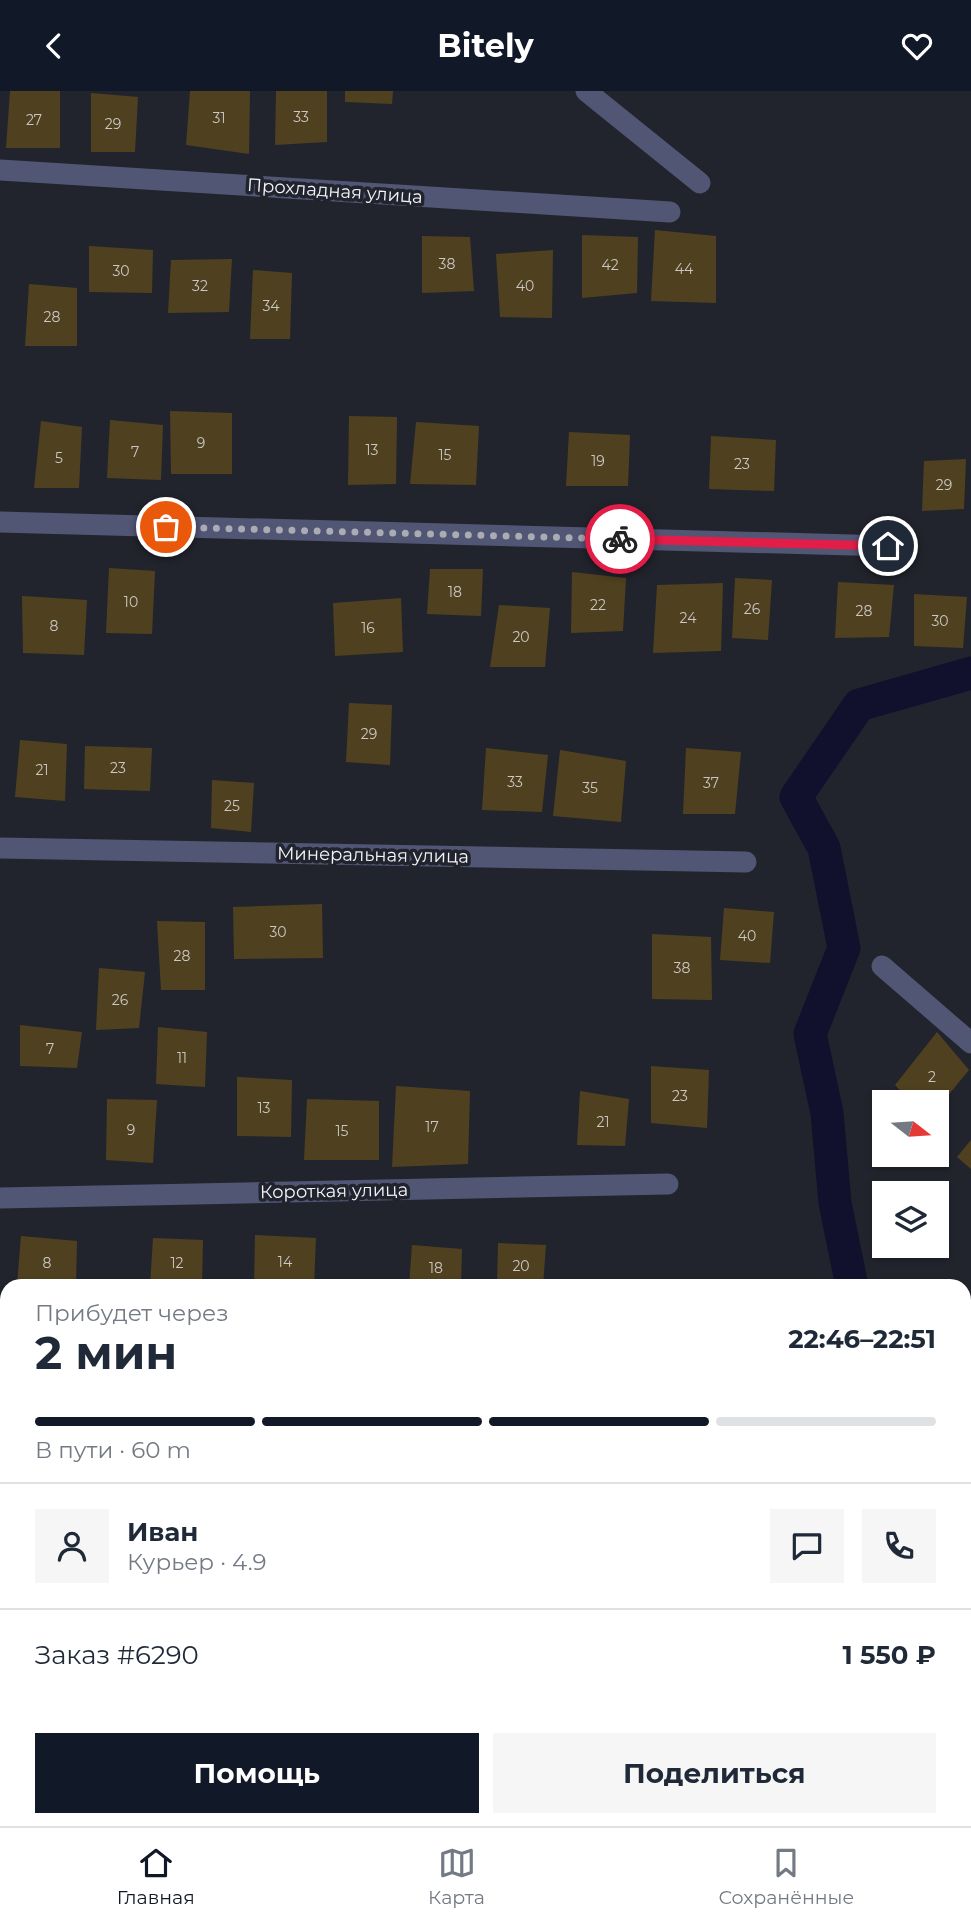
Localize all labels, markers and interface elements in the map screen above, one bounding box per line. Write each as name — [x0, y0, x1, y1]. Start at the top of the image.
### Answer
text: Bitely — [437, 26, 534, 65]
icon: back — [35, 27, 73, 65]
icon: heart — [898, 27, 936, 65]
house number: 33 — [293, 108, 309, 126]
house number: 31 — [213, 109, 225, 127]
house number: 27 — [26, 111, 42, 129]
house number: 29 — [105, 115, 121, 133]
street label: Прохладная улица — [247, 174, 423, 208]
house number: 38 — [439, 255, 455, 273]
house number: 42 — [601, 256, 619, 274]
house number: 44 — [675, 260, 694, 278]
house number: 30 — [112, 262, 130, 280]
house number: 32 — [192, 277, 208, 295]
house number: 40 — [516, 277, 534, 295]
house number: 34 — [262, 297, 280, 315]
house number: 28 — [44, 308, 61, 326]
house number: 9 — [197, 434, 205, 452]
house number: 13 — [366, 441, 379, 459]
house number: 7 — [131, 443, 139, 461]
house number: 15 — [439, 446, 452, 464]
house number: 5 — [55, 449, 63, 467]
house number: 19 — [591, 452, 605, 470]
house number: 23 — [734, 455, 750, 473]
house number: 29 — [936, 476, 952, 494]
pin — [136, 497, 196, 557]
courier — [585, 504, 655, 574]
icon: bag — [147, 508, 185, 546]
pin — [858, 516, 918, 576]
icon: bike — [601, 520, 639, 558]
icon: home — [869, 527, 907, 565]
house number: 18 — [448, 583, 462, 601]
house number: 10 — [124, 593, 138, 611]
house number: 22 — [590, 596, 606, 614]
house number: 26 — [744, 600, 761, 618]
house number: 28 — [856, 602, 873, 620]
house number: 24 — [680, 609, 697, 627]
house number: 30 — [931, 612, 949, 630]
house number: 8 — [50, 617, 59, 635]
house number: 16 — [361, 619, 375, 637]
house number: 20 — [512, 628, 530, 646]
house number: 29 — [361, 725, 377, 743]
house number: 23 — [110, 759, 126, 777]
house number: 21 — [35, 761, 49, 779]
house number: 33 — [507, 773, 523, 791]
house number: 37 — [703, 774, 719, 792]
house number: 35 — [582, 779, 598, 797]
house number: 25 — [224, 797, 240, 815]
street label: Минеральная улица — [277, 842, 469, 868]
house number: 30 — [269, 923, 287, 941]
house number: 40 — [738, 927, 756, 945]
house number: 28 — [174, 947, 191, 965]
house number: 38 — [674, 959, 690, 977]
house number: 26 — [112, 991, 129, 1009]
house number: 7 — [46, 1040, 54, 1058]
house number: 11 — [177, 1049, 187, 1067]
house number: 2 — [928, 1068, 936, 1086]
house number: 23 — [672, 1087, 688, 1105]
north arrow — [872, 1090, 948, 1167]
map controls — [872, 1090, 949, 1258]
house number: 13 — [258, 1099, 271, 1117]
house number: 21 — [596, 1113, 610, 1131]
house number: 17 — [425, 1118, 439, 1136]
house number: 9 — [127, 1121, 135, 1139]
house number: 15 — [336, 1122, 349, 1140]
street label: Короткая улица — [260, 1179, 408, 1203]
button: layers — [872, 1181, 949, 1258]
house number: 14 — [278, 1253, 293, 1271]
house number: 8 — [43, 1254, 52, 1272]
house number: 12 — [170, 1254, 184, 1272]
house number: 20 — [512, 1257, 530, 1275]
house number: 18 — [429, 1259, 443, 1277]
text: Прибудет через — [35, 1299, 229, 1327]
text: 22:46–22:51 — [788, 1323, 936, 1355]
text: 2 мин — [35, 1324, 177, 1381]
text: В пути · 60 m — [35, 1436, 191, 1464]
button: person — [35, 1509, 109, 1583]
button: chat — [770, 1509, 844, 1583]
button: phone — [862, 1509, 936, 1583]
text: Иван — [127, 1516, 198, 1548]
text: Курьер · 4.9 — [127, 1548, 267, 1576]
text: Заказ #6290 — [35, 1639, 199, 1671]
text: 1 550 ₽ — [842, 1639, 936, 1671]
button: Помощь — [35, 1733, 479, 1813]
button: Поделиться — [493, 1733, 936, 1813]
tab: Главная — [117, 1844, 195, 1909]
tab: Карта — [428, 1844, 485, 1909]
tab: Сохранённые — [718, 1844, 854, 1909]

